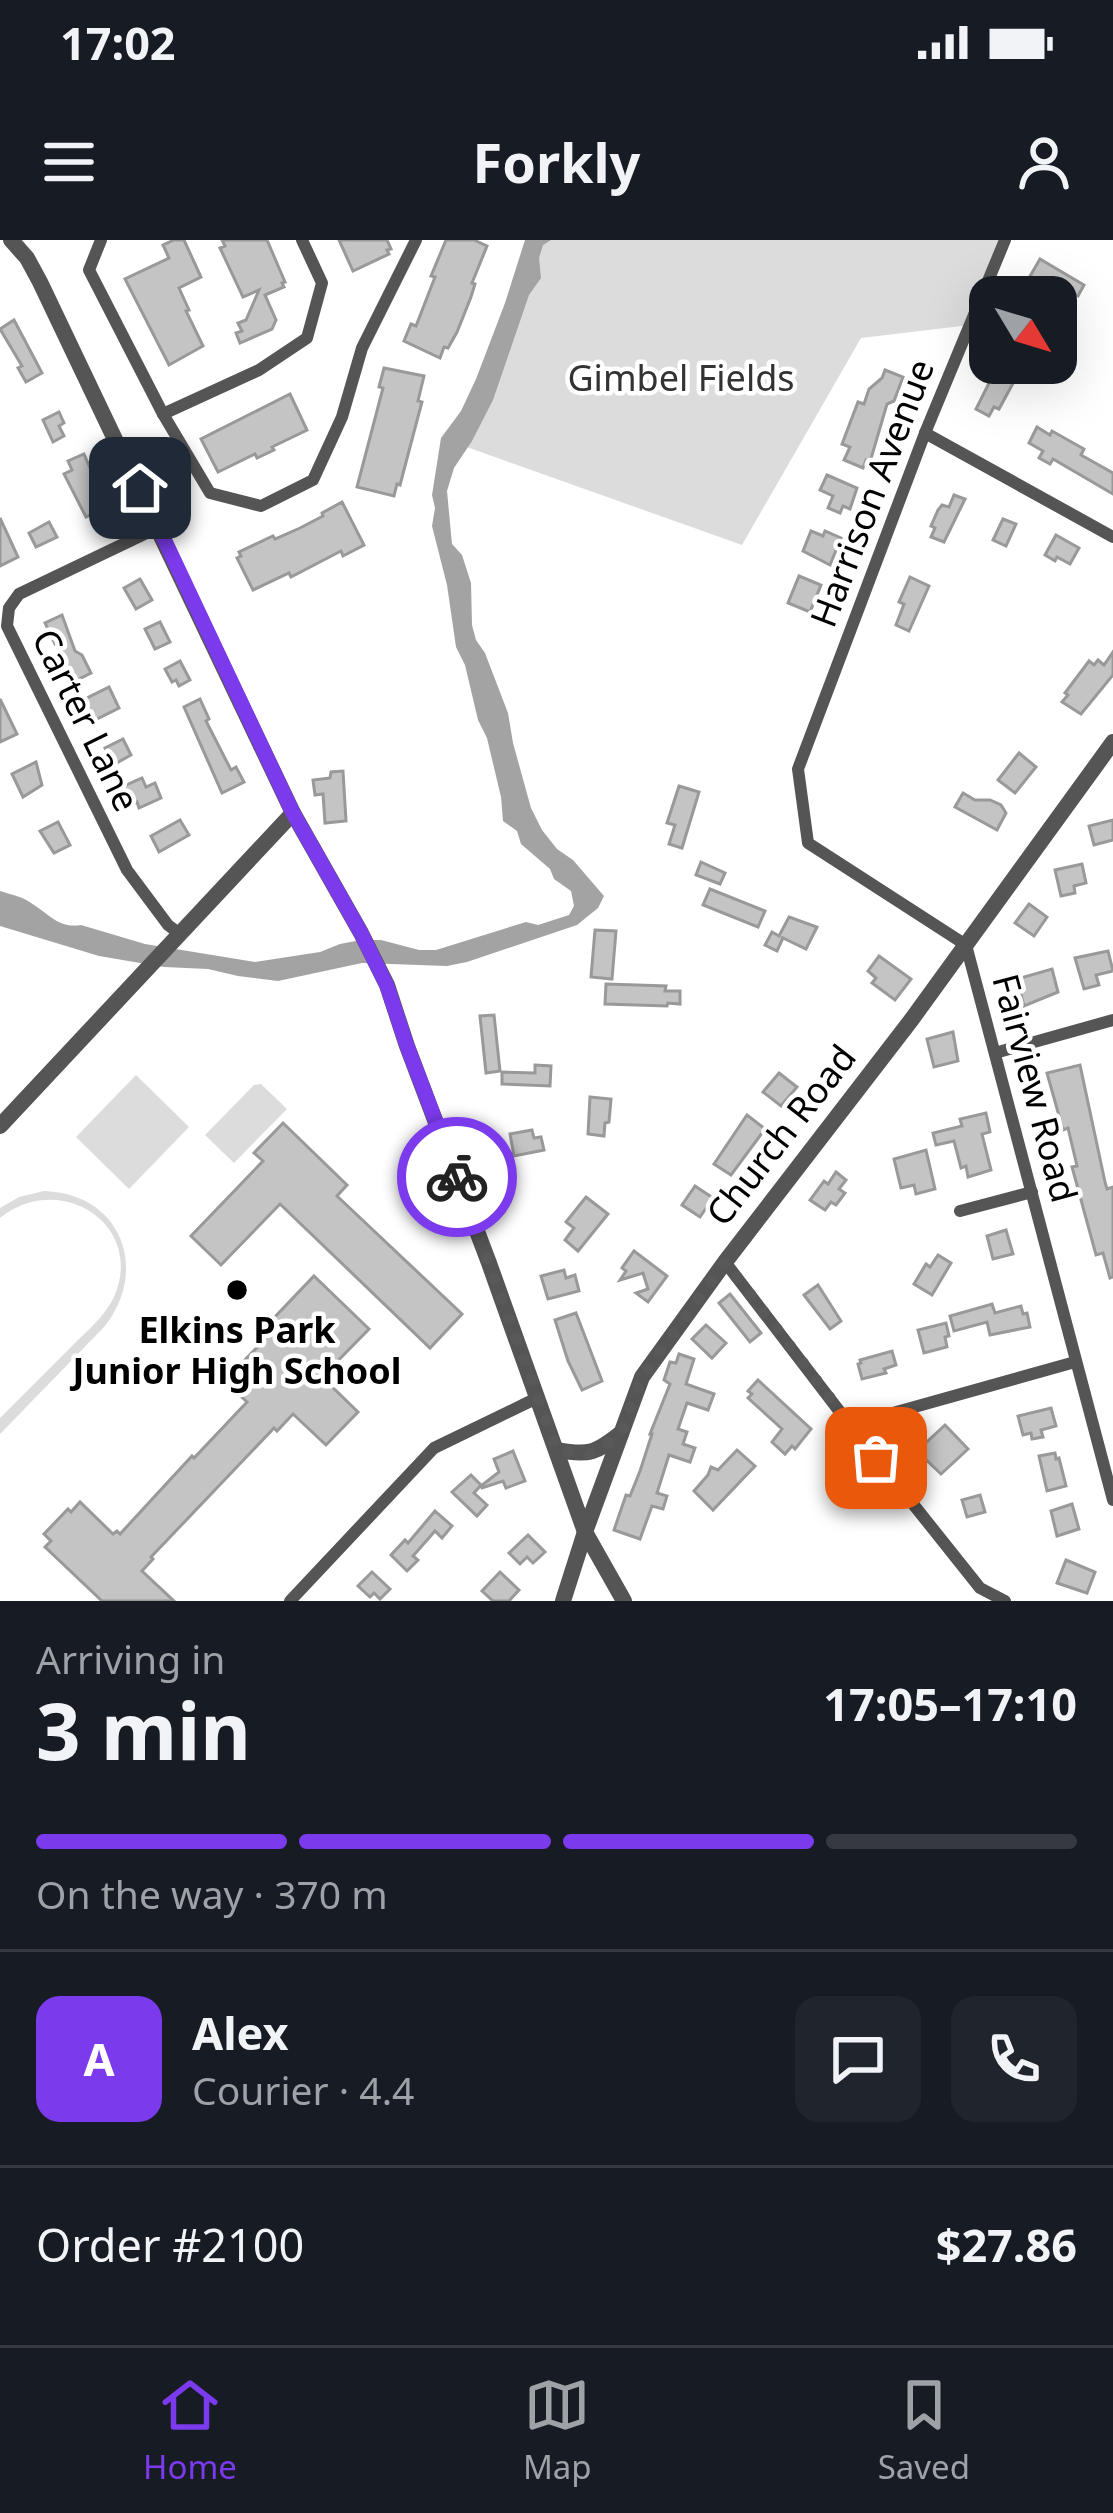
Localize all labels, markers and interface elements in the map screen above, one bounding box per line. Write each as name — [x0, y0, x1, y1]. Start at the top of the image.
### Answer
text: 17:02 — [60, 12, 176, 73]
text: Forkly — [473, 125, 640, 199]
icon: menu — [36, 129, 102, 195]
icon: person — [1011, 129, 1077, 195]
north arrow — [969, 276, 1077, 384]
map controls — [969, 276, 1077, 384]
street label: Harrison Avenue — [798, 352, 945, 634]
park label: Gimbel Fields — [567, 353, 795, 402]
pin — [89, 437, 191, 539]
icon: home — [107, 455, 173, 521]
street label: Carter Lane — [21, 621, 152, 819]
street label: Fairview Road — [981, 968, 1089, 1207]
street label: Church Road — [695, 1034, 867, 1235]
courier — [397, 1117, 517, 1237]
icon: bike — [424, 1144, 490, 1210]
marker: Elkins Park Junior High School — [224, 1277, 250, 1303]
place label: Elkins Park Junior High School — [70, 1305, 401, 1395]
pin — [825, 1407, 927, 1509]
icon: bag — [843, 1425, 909, 1491]
text: Arriving in — [36, 1632, 225, 1685]
text: 17:05–17:10 — [823, 1673, 1077, 1734]
text: 3 min — [36, 1677, 251, 1783]
text: On the way · 370 m — [36, 1867, 388, 1920]
button: chat — [795, 1996, 921, 2122]
button: phone — [951, 1996, 1077, 2122]
text: Alex — [192, 2002, 289, 2063]
text: A — [83, 2028, 115, 2089]
text: Courier · 4.4 — [192, 2063, 414, 2116]
text: Order #2100 — [36, 2214, 304, 2275]
text: $27.86 — [936, 2214, 1077, 2275]
tab: Home — [143, 2372, 237, 2489]
tab: Map — [523, 2372, 592, 2489]
tab: Saved — [878, 2372, 970, 2489]

